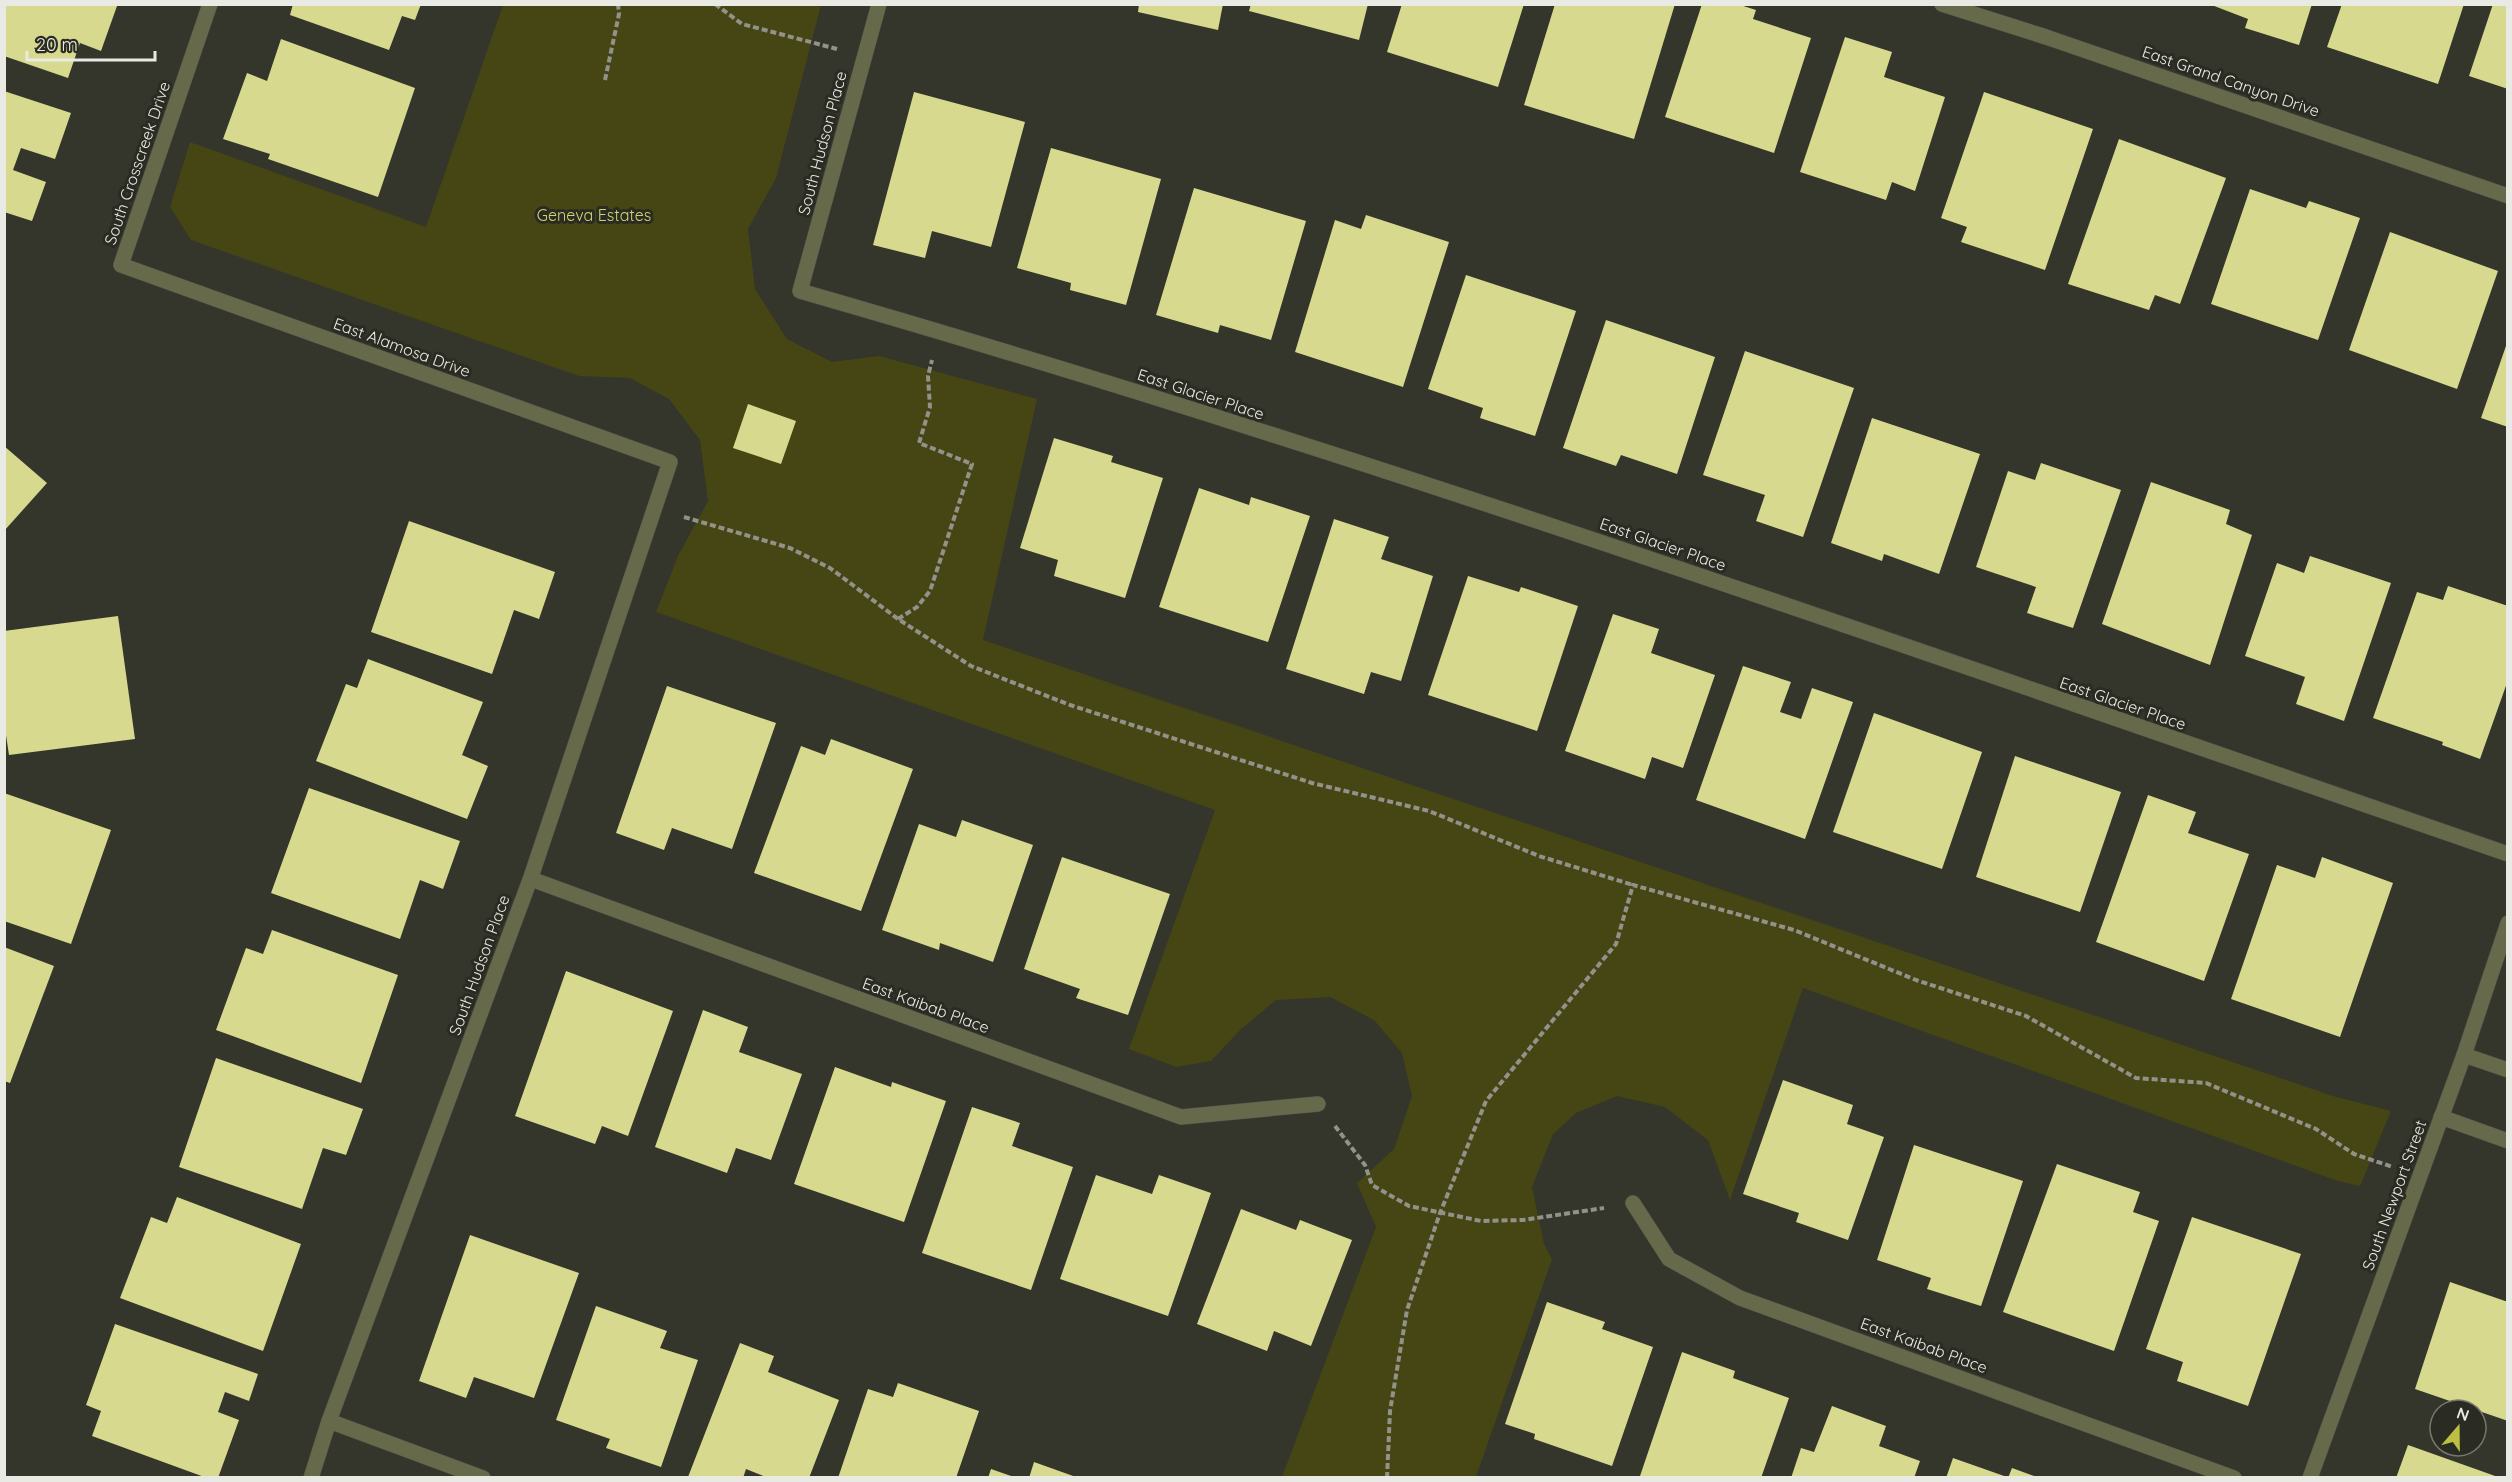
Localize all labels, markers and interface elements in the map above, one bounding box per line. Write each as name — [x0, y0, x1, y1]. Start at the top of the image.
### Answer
scale bar — [27, 24, 154, 62]
text: 20 m — [36, 33, 78, 56]
street label: East Grand Canyon Drive — [2140, 41, 2322, 121]
street label: South Hudson Place — [793, 69, 851, 217]
street label: South Crosscreek Drive — [100, 79, 174, 247]
park label: Geneva Estates — [537, 205, 651, 225]
street label: East Alamosa Drive — [331, 313, 473, 381]
street label: East Glacier Place — [1135, 364, 1267, 424]
street label: East Glacier Place — [1597, 513, 1729, 575]
street label: East Glacier Place — [2057, 672, 2189, 734]
street label: South Hudson Place — [444, 892, 514, 1038]
street label: East Kaibab Place — [860, 973, 992, 1037]
street label: South Newport Street — [2358, 1117, 2430, 1273]
street label: East Kaibab Place — [1858, 1313, 1990, 1377]
north arrow — [2428, 1398, 2488, 1458]
text: N — [2454, 1402, 2472, 1425]

